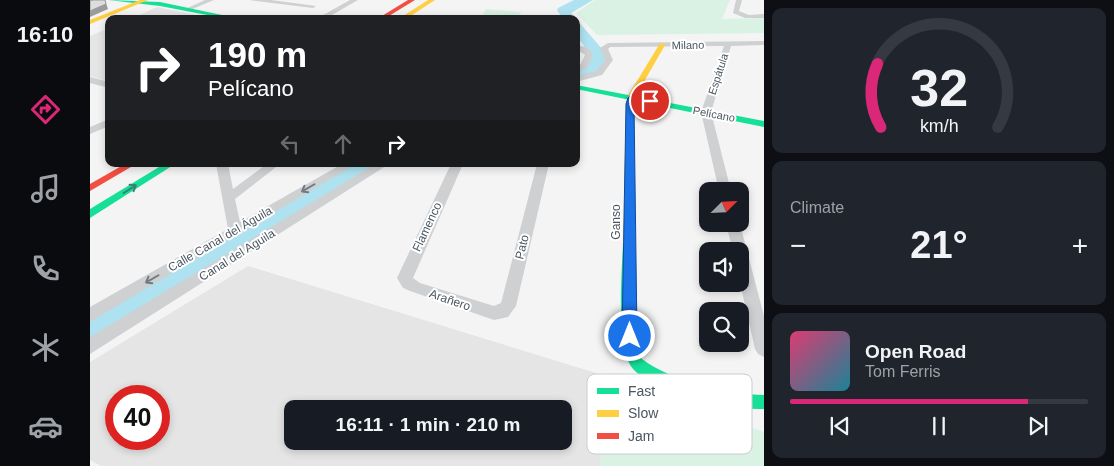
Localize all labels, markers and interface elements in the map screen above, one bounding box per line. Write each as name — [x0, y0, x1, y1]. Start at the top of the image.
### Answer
text: 16:10 — [17, 22, 73, 47]
icon: right — [125, 35, 190, 100]
text: 190 m — [208, 35, 307, 74]
street label: Milano — [672, 39, 704, 51]
street label: Espátula — [706, 51, 731, 96]
text: 32 — [910, 59, 968, 117]
text: Pelícano — [208, 76, 294, 101]
pin — [629, 80, 671, 122]
icon: arrive — [636, 87, 664, 115]
icon: directions — [28, 92, 63, 127]
street label: Pelícano — [692, 104, 736, 124]
text: km/h — [920, 116, 958, 136]
icon: left — [276, 130, 304, 158]
icon: ahead — [329, 130, 357, 158]
icon: right — [382, 130, 410, 158]
icon: music — [28, 171, 63, 206]
north arrow — [699, 182, 749, 232]
map controls — [699, 182, 749, 352]
one-way arrow — [123, 183, 137, 193]
one-way arrow — [301, 184, 315, 194]
text: Climate — [790, 199, 844, 216]
street label: Flamenco — [410, 200, 445, 254]
street label: Calle Canal del Águila — [165, 202, 275, 275]
street label: Ganso — [609, 204, 623, 240]
text: 21° — [910, 224, 968, 266]
street label: Canal del Aguila — [197, 226, 278, 284]
text: − — [790, 230, 806, 261]
text: + — [1072, 230, 1088, 261]
street label: Pato — [512, 233, 532, 261]
button: sound — [699, 242, 749, 292]
icon: phone — [28, 251, 63, 286]
one-way arrow — [145, 274, 160, 284]
street label: Arañero — [428, 286, 473, 314]
button: search — [699, 302, 749, 352]
position arrow — [603, 309, 655, 361]
icon: climate — [28, 330, 63, 365]
text: Open Road — [865, 341, 966, 362]
text: Tom Ferris — [865, 363, 941, 380]
legend — [587, 374, 752, 454]
text: Fast — [628, 383, 655, 399]
speed limit sign: 40 — [105, 385, 170, 450]
text: Slow — [628, 405, 659, 421]
icon: car — [28, 409, 63, 444]
icon: previous — [826, 412, 854, 440]
icon: pause — [925, 412, 953, 440]
icon: next — [1024, 412, 1052, 440]
text: 16:11 · 1 min · 210 m — [336, 414, 520, 435]
text: Jam — [628, 428, 654, 444]

